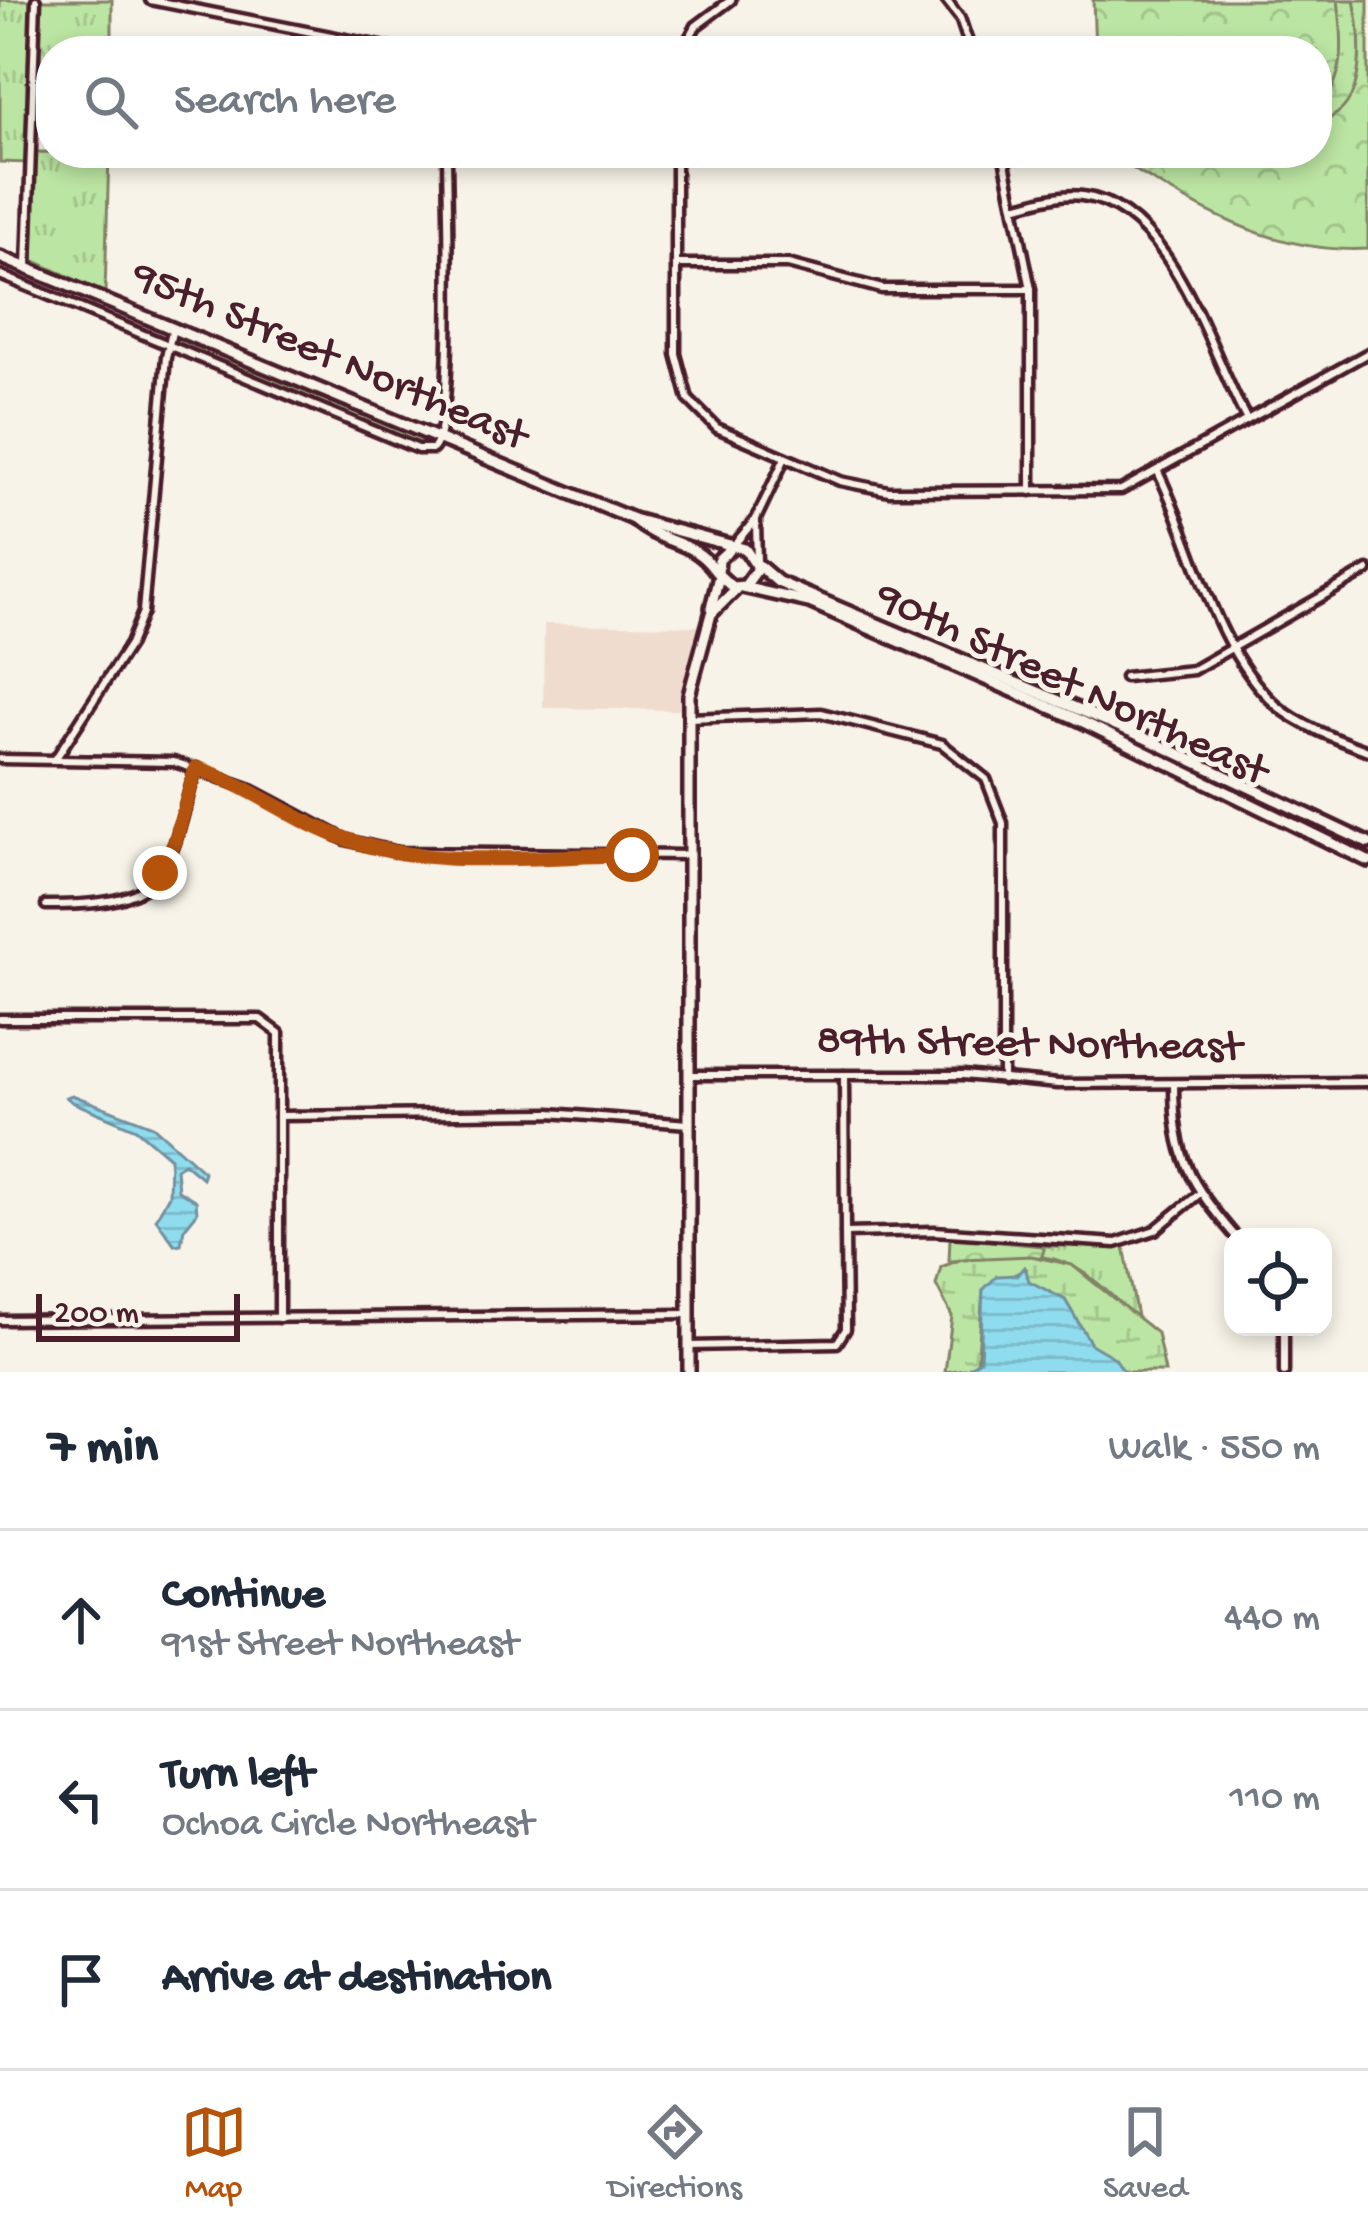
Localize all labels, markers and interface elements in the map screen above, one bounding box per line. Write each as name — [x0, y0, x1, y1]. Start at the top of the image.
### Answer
search box — [36, 36, 1332, 168]
icon: search — [78, 69, 144, 135]
text: Search here — [174, 76, 396, 129]
street label: 95th Street Northeast — [122, 250, 538, 467]
street label: 90th Street Northeast — [866, 571, 1279, 802]
route start — [605, 828, 659, 882]
route end — [133, 846, 187, 900]
street label: 89th Street Northeast — [816, 1016, 1246, 1076]
map controls — [1224, 1228, 1332, 1336]
button: locate — [1224, 1228, 1332, 1336]
scale bar — [36, 1288, 240, 1341]
text: 200 m — [54, 1296, 139, 1334]
text: 7 min — [48, 1420, 158, 1480]
text: Walk · 550 m — [1108, 1427, 1320, 1473]
text: Continue — [162, 1570, 325, 1623]
icon: ahead — [48, 1587, 114, 1653]
text: 440 m — [1224, 1597, 1320, 1643]
text: 91st Street Northeast — [162, 1623, 518, 1669]
text: Turn left — [162, 1750, 314, 1803]
icon: left — [48, 1767, 114, 1833]
text: 110 m — [1229, 1777, 1320, 1823]
text: Ochoa Circle Northeast — [162, 1803, 534, 1849]
icon: arrive — [48, 1947, 114, 2013]
text: Arrive at destination — [162, 1953, 551, 2006]
tab: Map — [181, 2099, 247, 2209]
tab: Directions — [608, 2099, 742, 2209]
tab: Saved — [1103, 2099, 1187, 2209]

